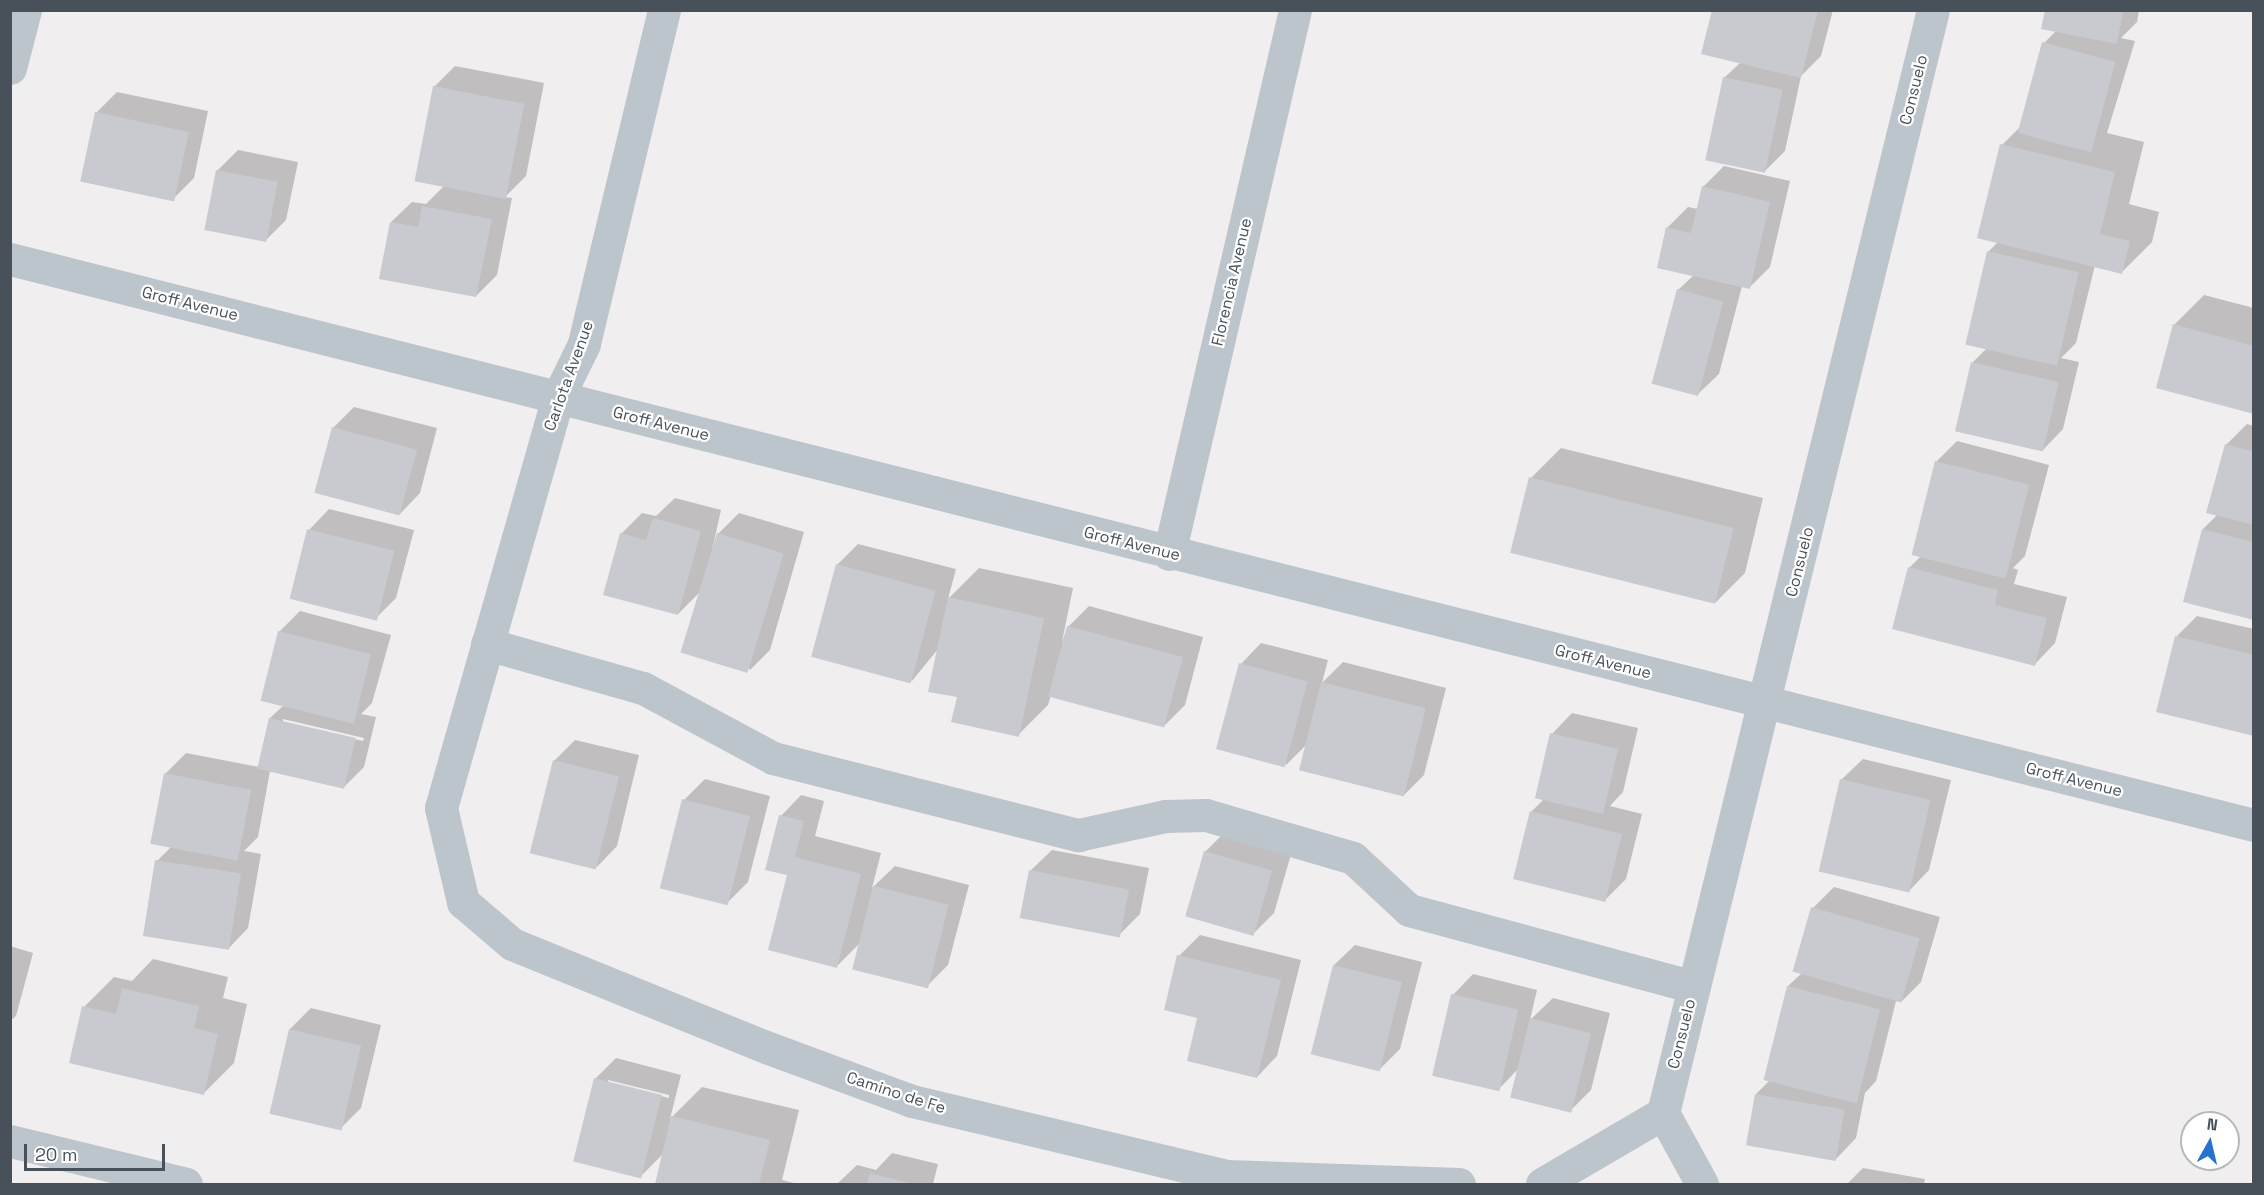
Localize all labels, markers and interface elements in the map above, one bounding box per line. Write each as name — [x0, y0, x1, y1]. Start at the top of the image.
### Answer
street label: Consuelo — [1896, 53, 1932, 127]
street label: Florencia Avenue — [1208, 216, 1256, 348]
street label: Groff Avenue — [140, 283, 240, 325]
street label: Carlota Avenue — [540, 318, 598, 434]
street label: Groff Avenue — [611, 403, 711, 445]
street label: Groff Avenue — [1082, 523, 1182, 565]
street label: Consuelo — [1782, 525, 1818, 599]
street label: Groff Avenue — [1553, 641, 1653, 683]
street label: Groff Avenue — [2024, 759, 2124, 801]
street label: Consuelo — [1664, 997, 1700, 1071]
street label: Camino de Fe — [844, 1068, 948, 1118]
north arrow — [2180, 1111, 2240, 1171]
text: N — [2206, 1114, 2219, 1136]
scale bar — [27, 1132, 168, 1170]
text: 20 m — [35, 1143, 78, 1166]

